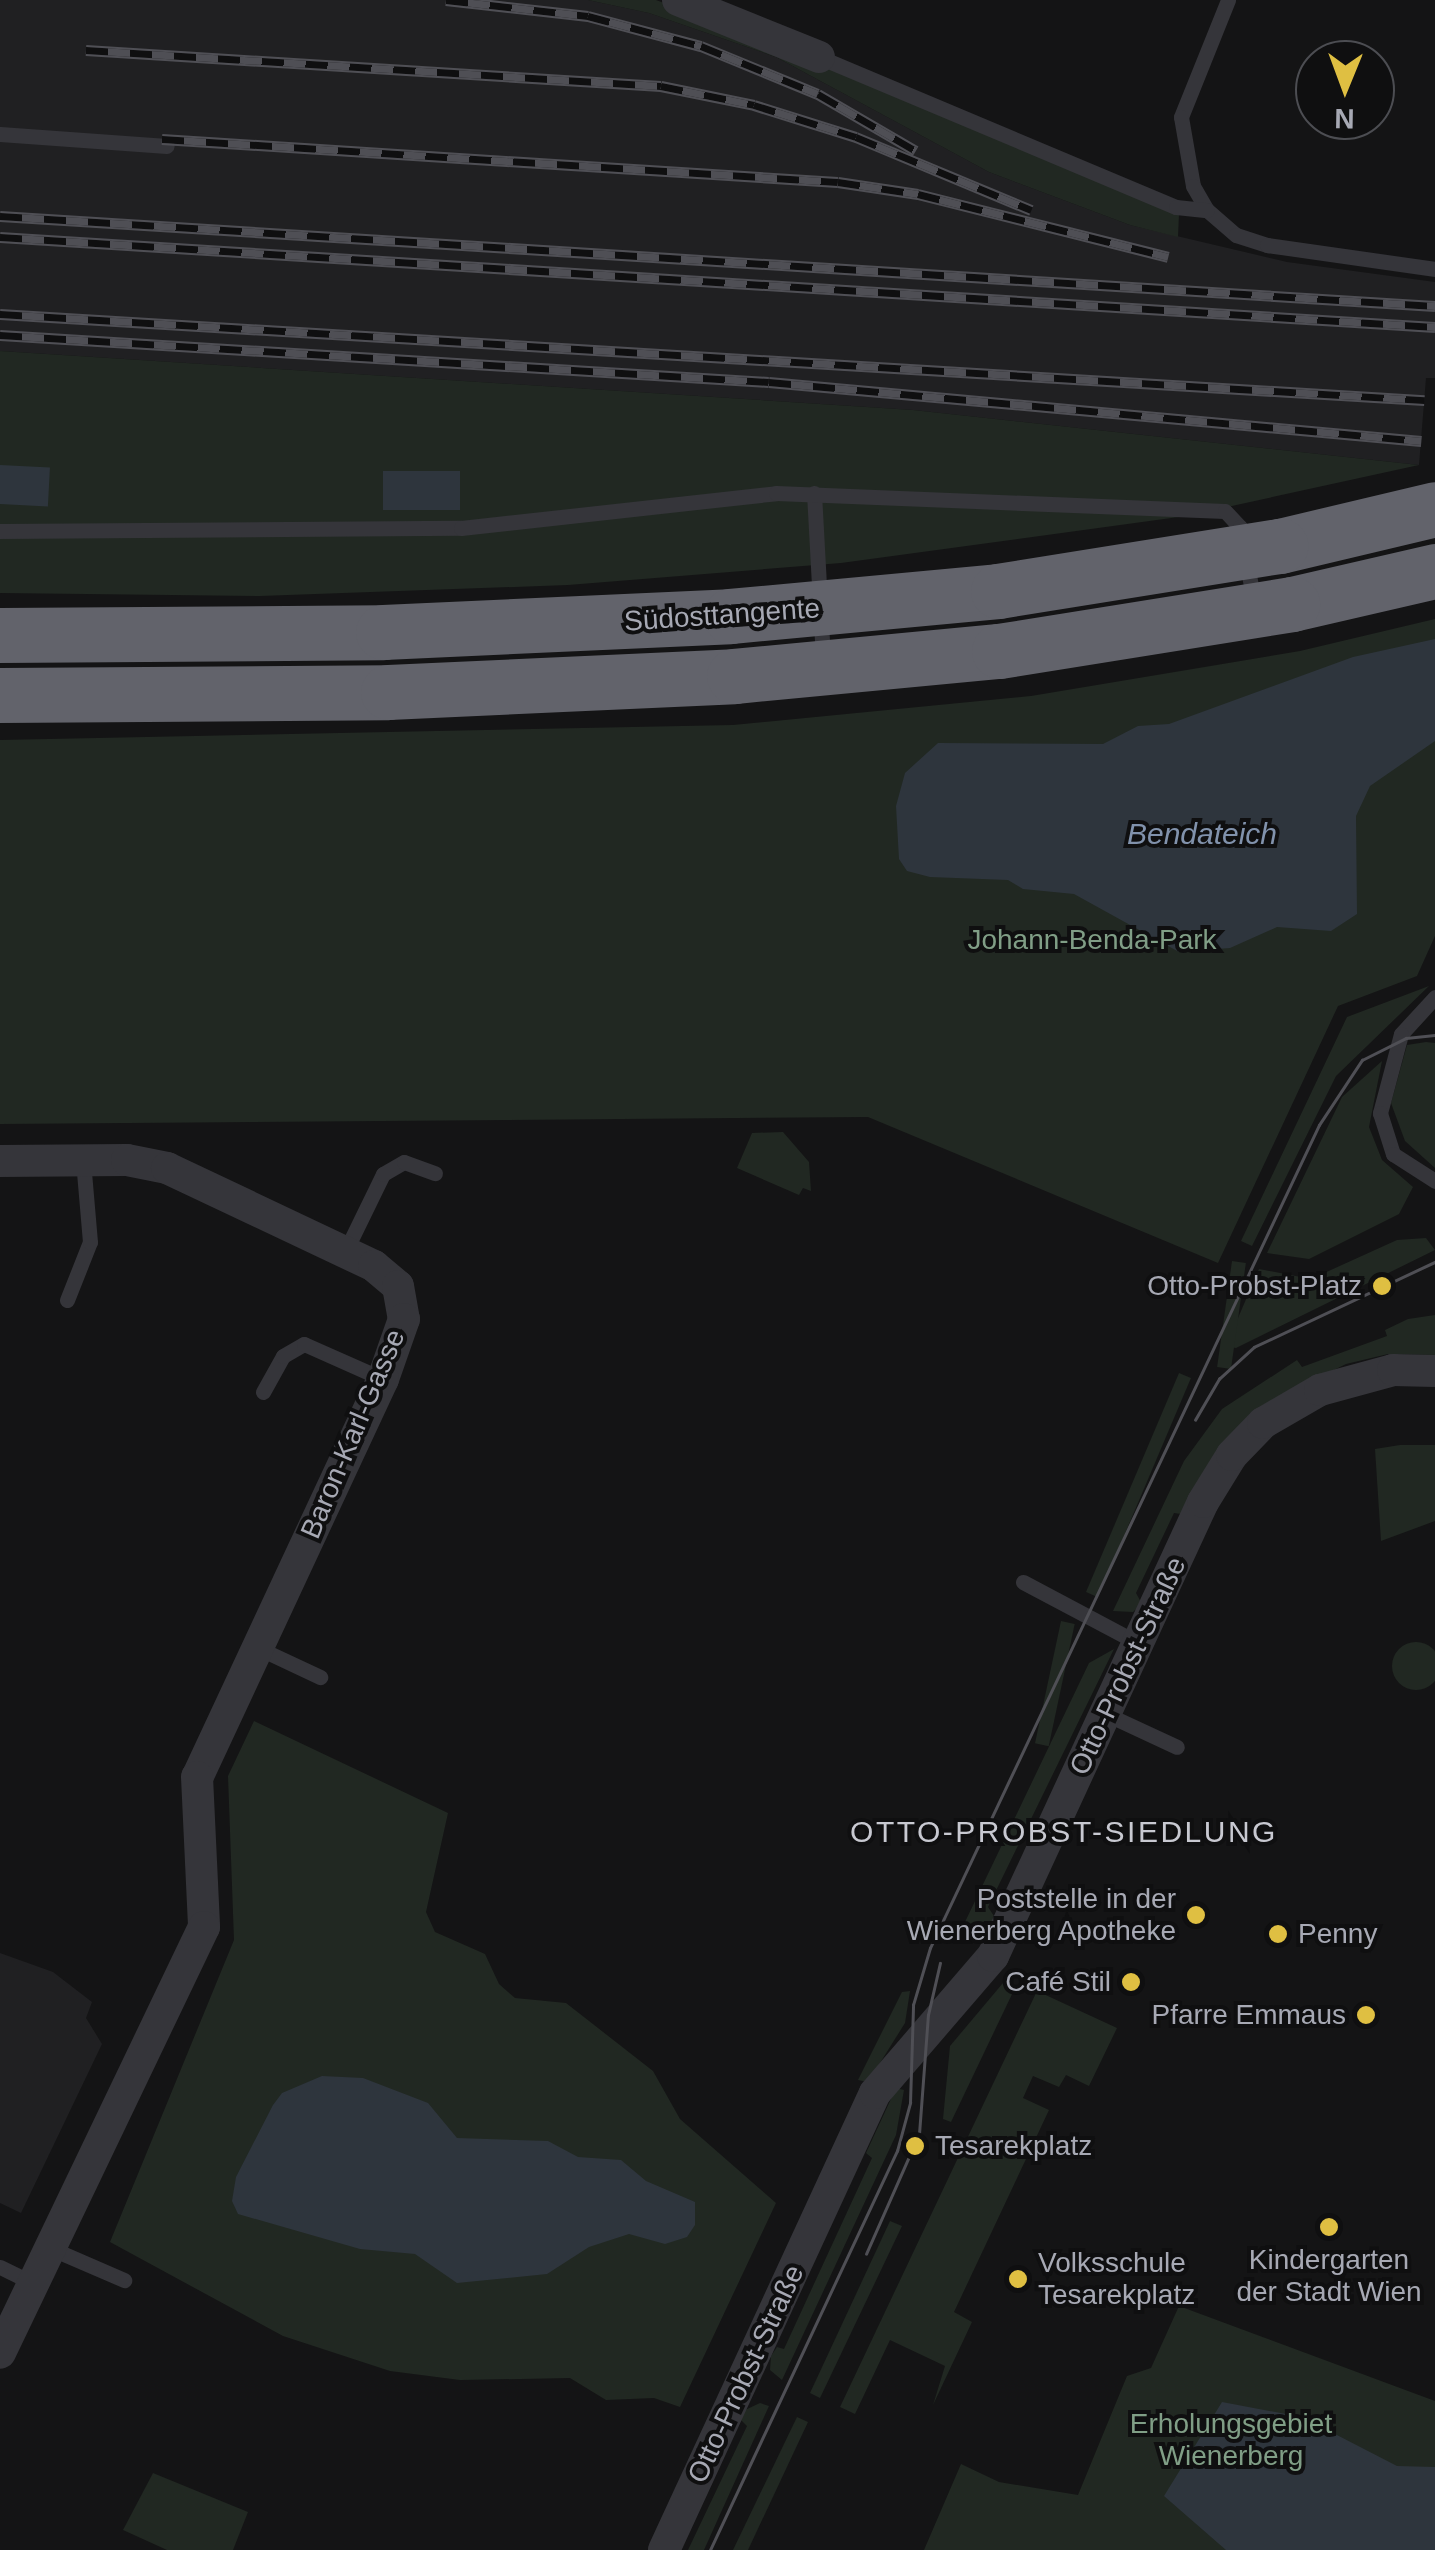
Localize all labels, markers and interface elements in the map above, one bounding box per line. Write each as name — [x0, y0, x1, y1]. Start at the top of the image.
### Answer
north arrow — [1295, 40, 1395, 140]
text: N — [1334, 103, 1355, 134]
street label: Südosttangente — [623, 591, 821, 639]
water label: Bendateich — [1127, 816, 1277, 852]
park label: Johann-Benda-Park — [967, 923, 1217, 957]
place label: Otto-Probst-Platz — [1147, 1269, 1362, 1303]
marker: Otto-Probst-Platz — [1371, 1275, 1393, 1297]
street label: Baron-Karl-Gasse — [294, 1324, 412, 1544]
street label: Otto-Probst-Straße — [1063, 1552, 1193, 1780]
district label: OTTO-PROBST-SIEDLUNG — [850, 1814, 1278, 1850]
place label: Poststelle in der Wienerberg Apotheke — [905, 1882, 1176, 1948]
marker: Poststelle in der Wienerberg Apotheke — [1185, 1904, 1207, 1926]
place label: Penny — [1298, 1917, 1377, 1951]
marker: Penny — [1267, 1923, 1289, 1945]
place label: Café Stil — [1005, 1965, 1111, 1999]
marker: Café Stil — [1120, 1971, 1142, 1993]
place label: Pfarre Emmaus — [1152, 1998, 1346, 2032]
marker: Pfarre Emmaus — [1355, 2004, 1377, 2026]
place label: Tesarekplatz — [935, 2129, 1092, 2163]
marker: Tesarekplatz — [904, 2135, 926, 2157]
marker: Kindergarten der Stadt Wien — [1318, 2216, 1340, 2238]
place label: Kindergarten der Stadt Wien — [1236, 2243, 1422, 2309]
place label: Volksschule Tesarekplatz — [1038, 2246, 1195, 2312]
street label: Otto-Probst-Straße — [681, 2260, 811, 2488]
marker: Volksschule Tesarekplatz — [1007, 2268, 1029, 2290]
park label: Erholungsgebiet Wienerberg — [1130, 2407, 1332, 2473]

